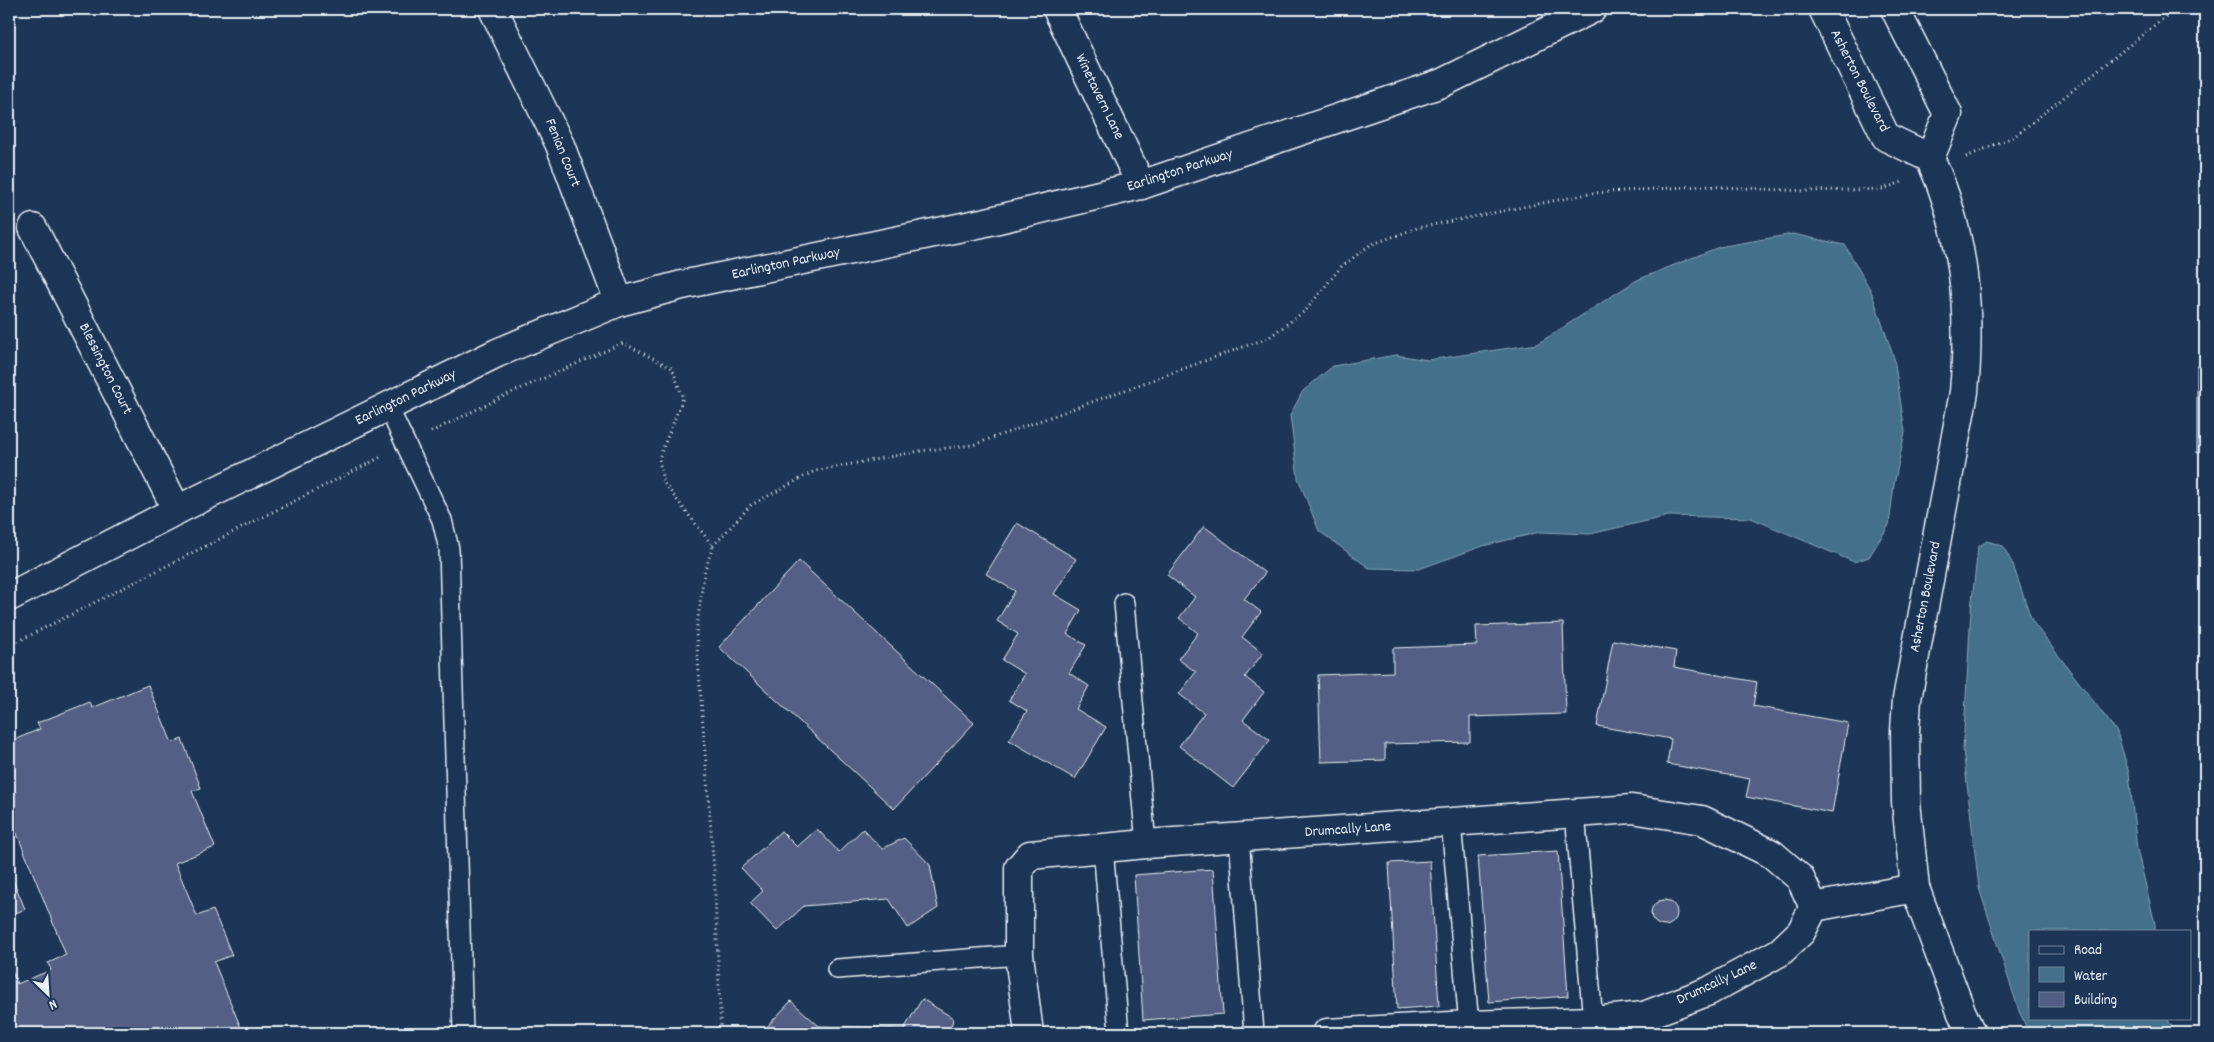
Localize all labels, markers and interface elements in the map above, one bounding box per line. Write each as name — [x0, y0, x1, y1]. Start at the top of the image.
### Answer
street label: Asherton Boulevard — [1824, 26, 1894, 136]
street label: Winetavern Lane — [1069, 50, 1129, 144]
street label: Fenian Court — [538, 115, 586, 191]
street label: Earlington Parkway — [1124, 143, 1237, 198]
street label: Earlington Parkway — [730, 242, 843, 286]
street label: Blessington Court — [72, 319, 138, 419]
street label: Earlington Parkway — [352, 364, 461, 432]
street label: Asherton Boulevard — [1904, 540, 1948, 654]
street label: Drumcally Lane — [1304, 816, 1392, 844]
legend — [2029, 930, 2192, 1020]
text: Road — [2074, 940, 2102, 962]
street label: Drumcally Lane — [1673, 955, 1761, 1011]
text: Water — [2074, 966, 2108, 988]
north arrow — [22, 970, 72, 1020]
text: Building — [2074, 990, 2117, 1012]
text: N — [45, 993, 60, 1015]

